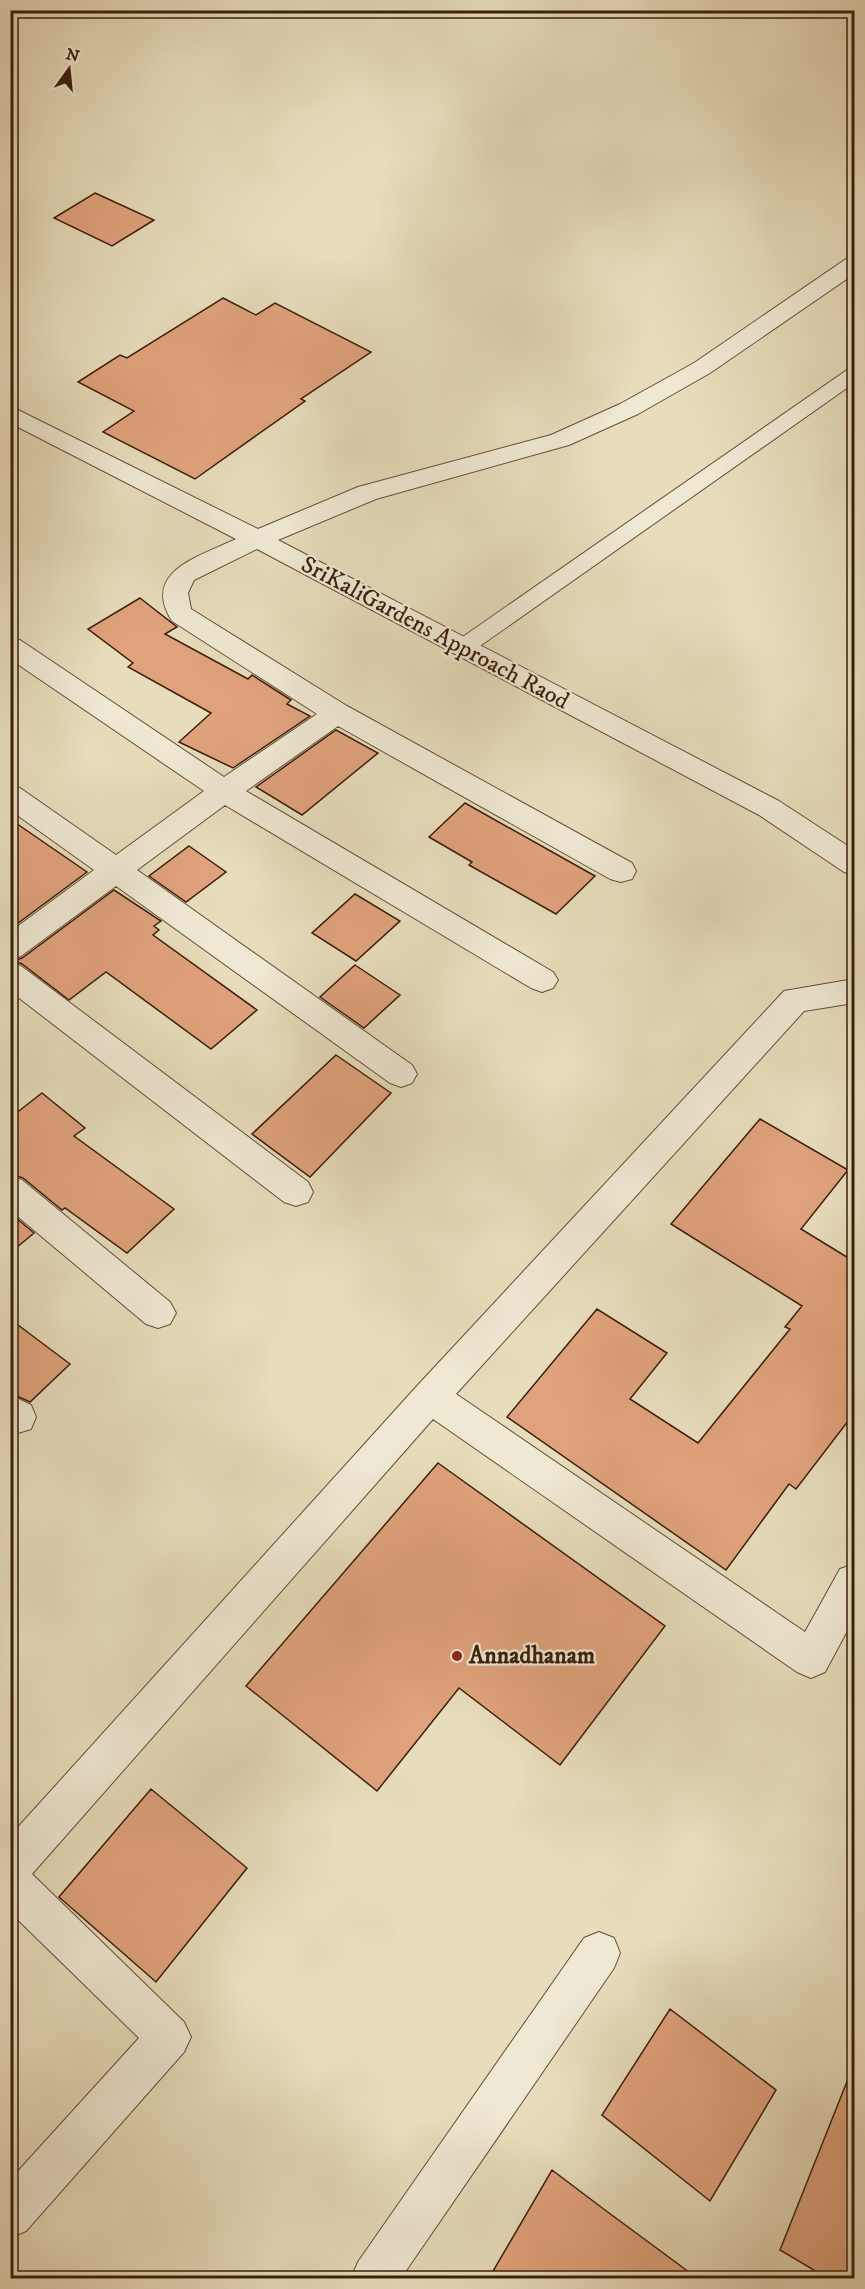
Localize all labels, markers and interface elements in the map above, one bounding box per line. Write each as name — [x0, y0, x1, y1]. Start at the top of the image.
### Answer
north arrow — [39, 39, 99, 99]
text: N — [64, 44, 82, 67]
street label: SriKaliGardens Approach Raod — [296, 549, 574, 717]
place label: Annadhanam — [468, 1641, 595, 1671]
marker: Annadhanam — [450, 1649, 464, 1663]

